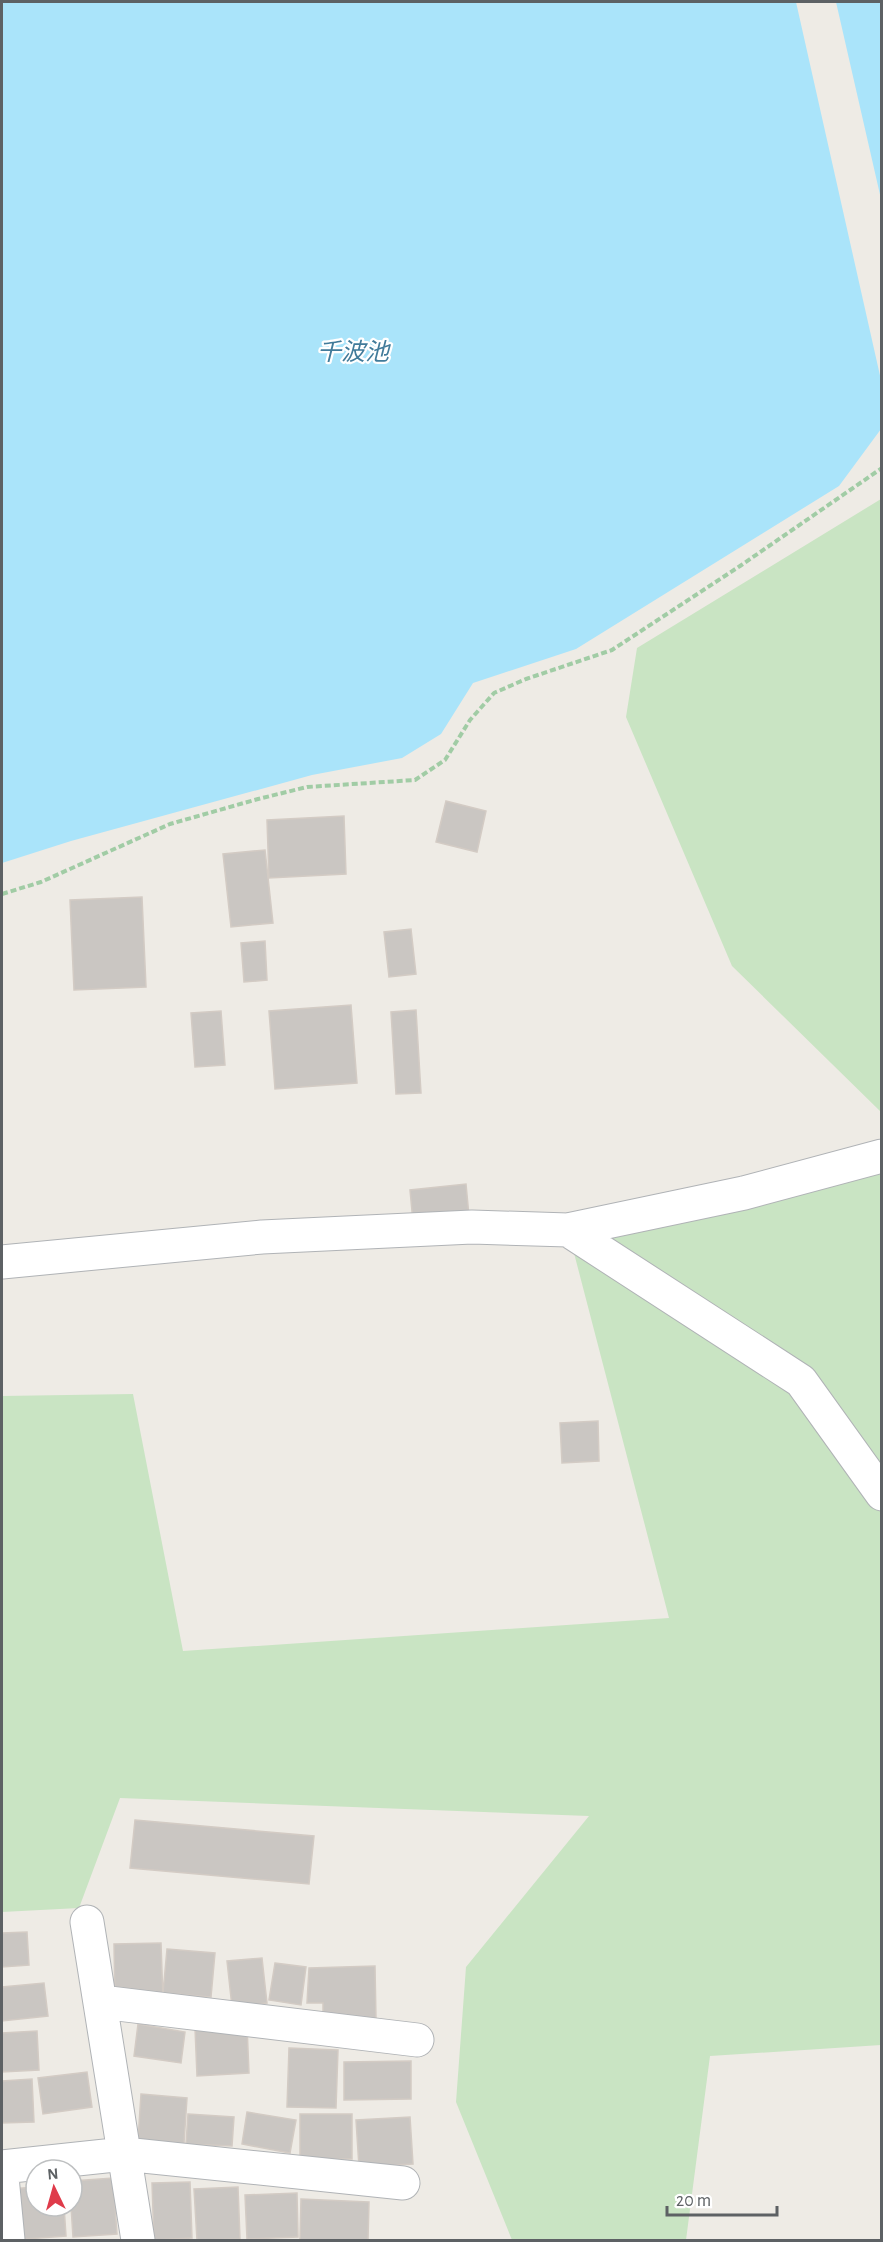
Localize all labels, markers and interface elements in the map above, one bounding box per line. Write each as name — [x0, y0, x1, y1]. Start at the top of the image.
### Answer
water label: 千波池 — [317, 339, 391, 365]
north arrow — [24, 2158, 84, 2218]
text: N — [47, 2166, 59, 2183]
scale bar — [667, 2179, 776, 2217]
text: 20 m — [676, 2192, 711, 2210]

